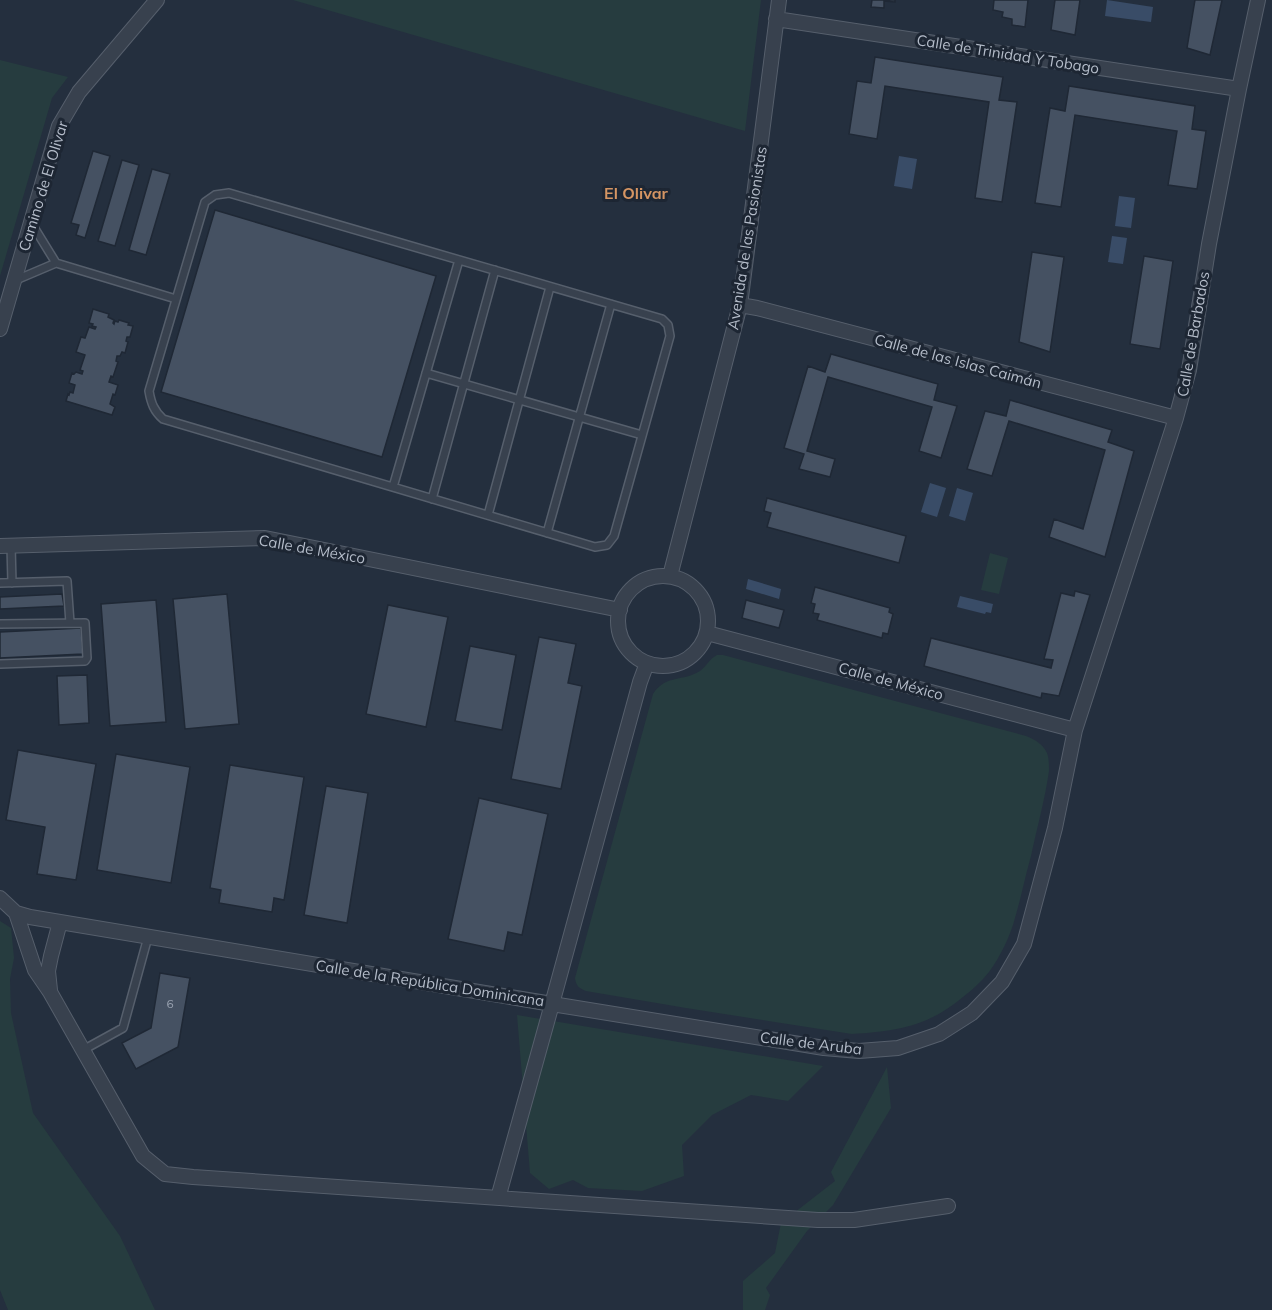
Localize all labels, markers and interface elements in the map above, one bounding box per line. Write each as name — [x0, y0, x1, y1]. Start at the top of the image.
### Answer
street label: Calle de Trinidad Y Tobago — [915, 30, 1101, 78]
street label: Camino de El Olivar — [14, 118, 72, 254]
street label: Avenida de las Pasionistas — [723, 145, 771, 331]
district label: El Olivar — [604, 183, 669, 203]
street label: Calle de Barbados — [1173, 270, 1213, 398]
street label: Calle de las Islas Caimán — [872, 330, 1044, 392]
street label: Calle de México — [257, 530, 367, 568]
street label: Calle de México — [837, 658, 945, 704]
street label: Calle de la República Dominicana — [314, 956, 546, 1010]
house number: 6 — [166, 996, 174, 1011]
street label: Calle de Aruba — [759, 1027, 863, 1059]

